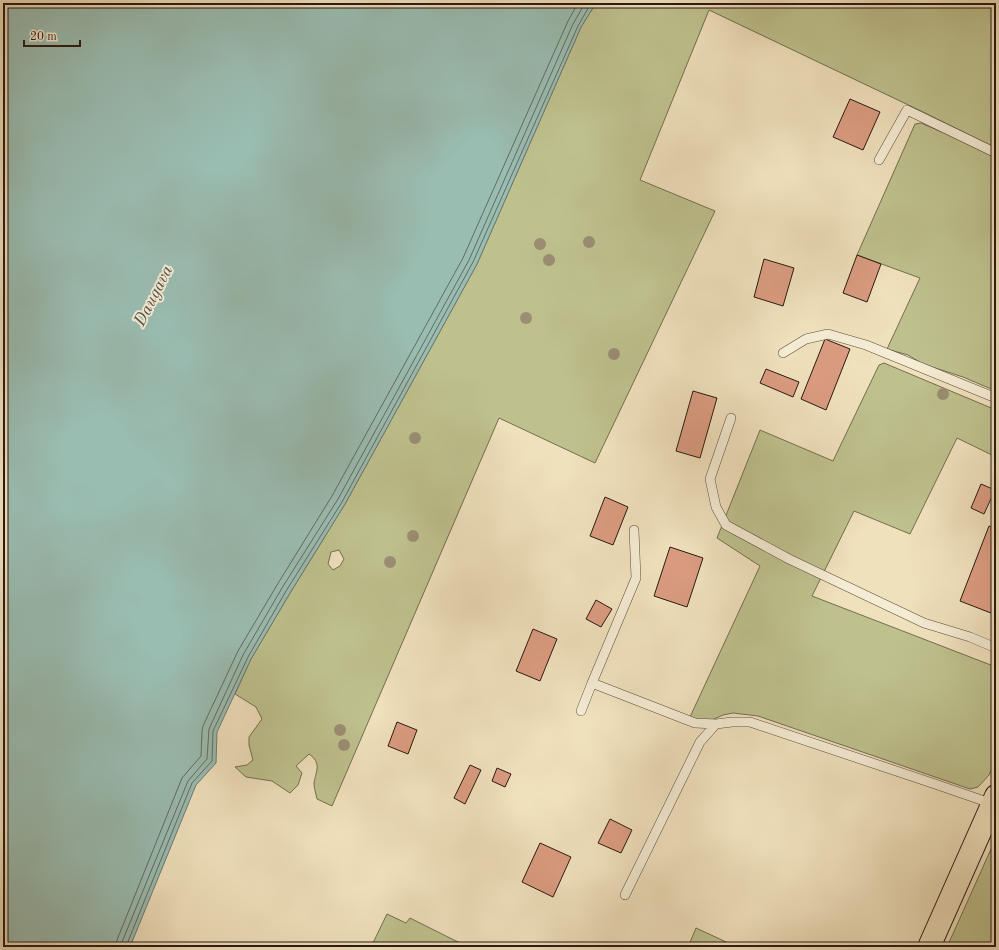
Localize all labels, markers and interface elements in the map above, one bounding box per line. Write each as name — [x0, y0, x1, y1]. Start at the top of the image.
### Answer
scale bar — [24, 22, 80, 48]
text: 20 m — [30, 31, 57, 43]
water label: Daugava — [131, 263, 176, 330]

